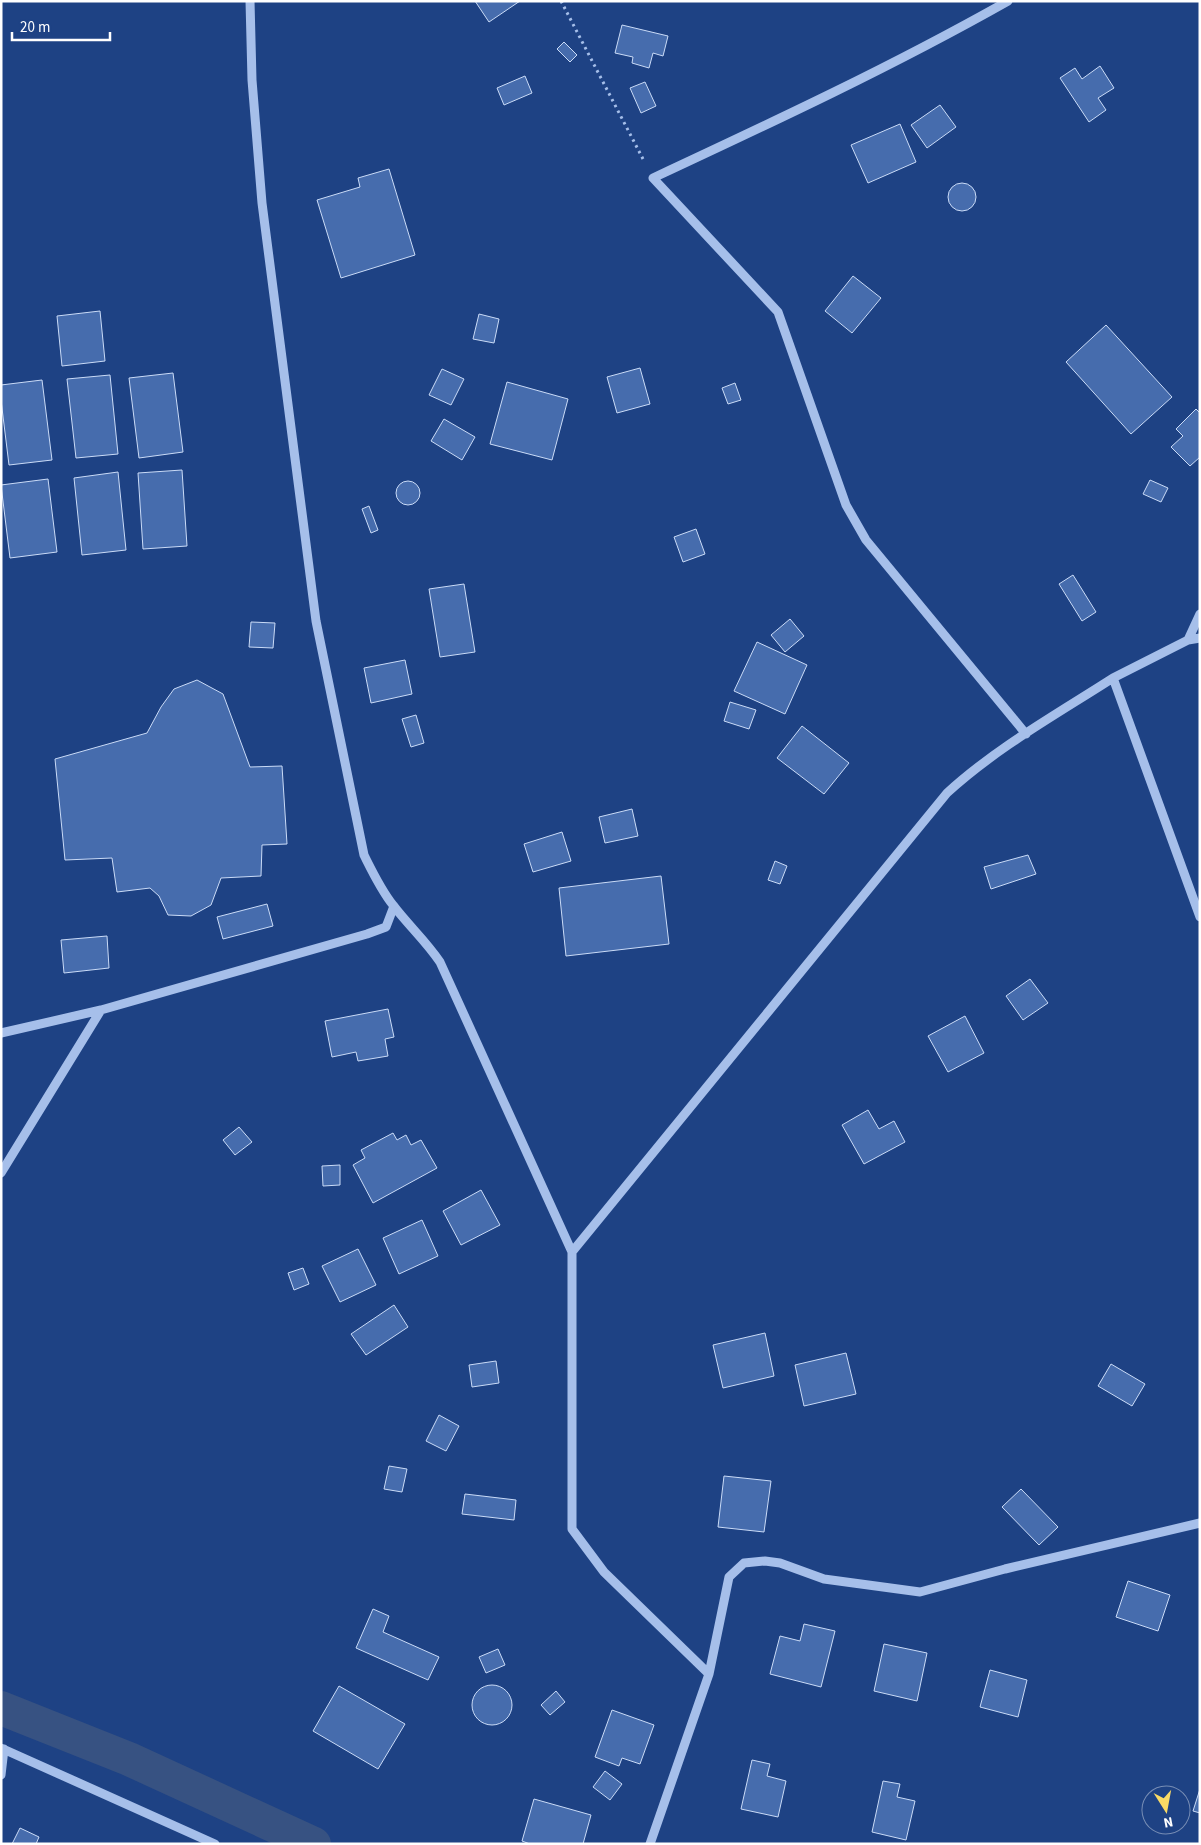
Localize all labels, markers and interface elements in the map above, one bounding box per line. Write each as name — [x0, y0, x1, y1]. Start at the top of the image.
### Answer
scale bar — [12, 10, 110, 42]
text: 20 m — [20, 17, 50, 38]
north arrow — [1141, 1785, 1191, 1835]
text: N — [1162, 1811, 1175, 1832]

